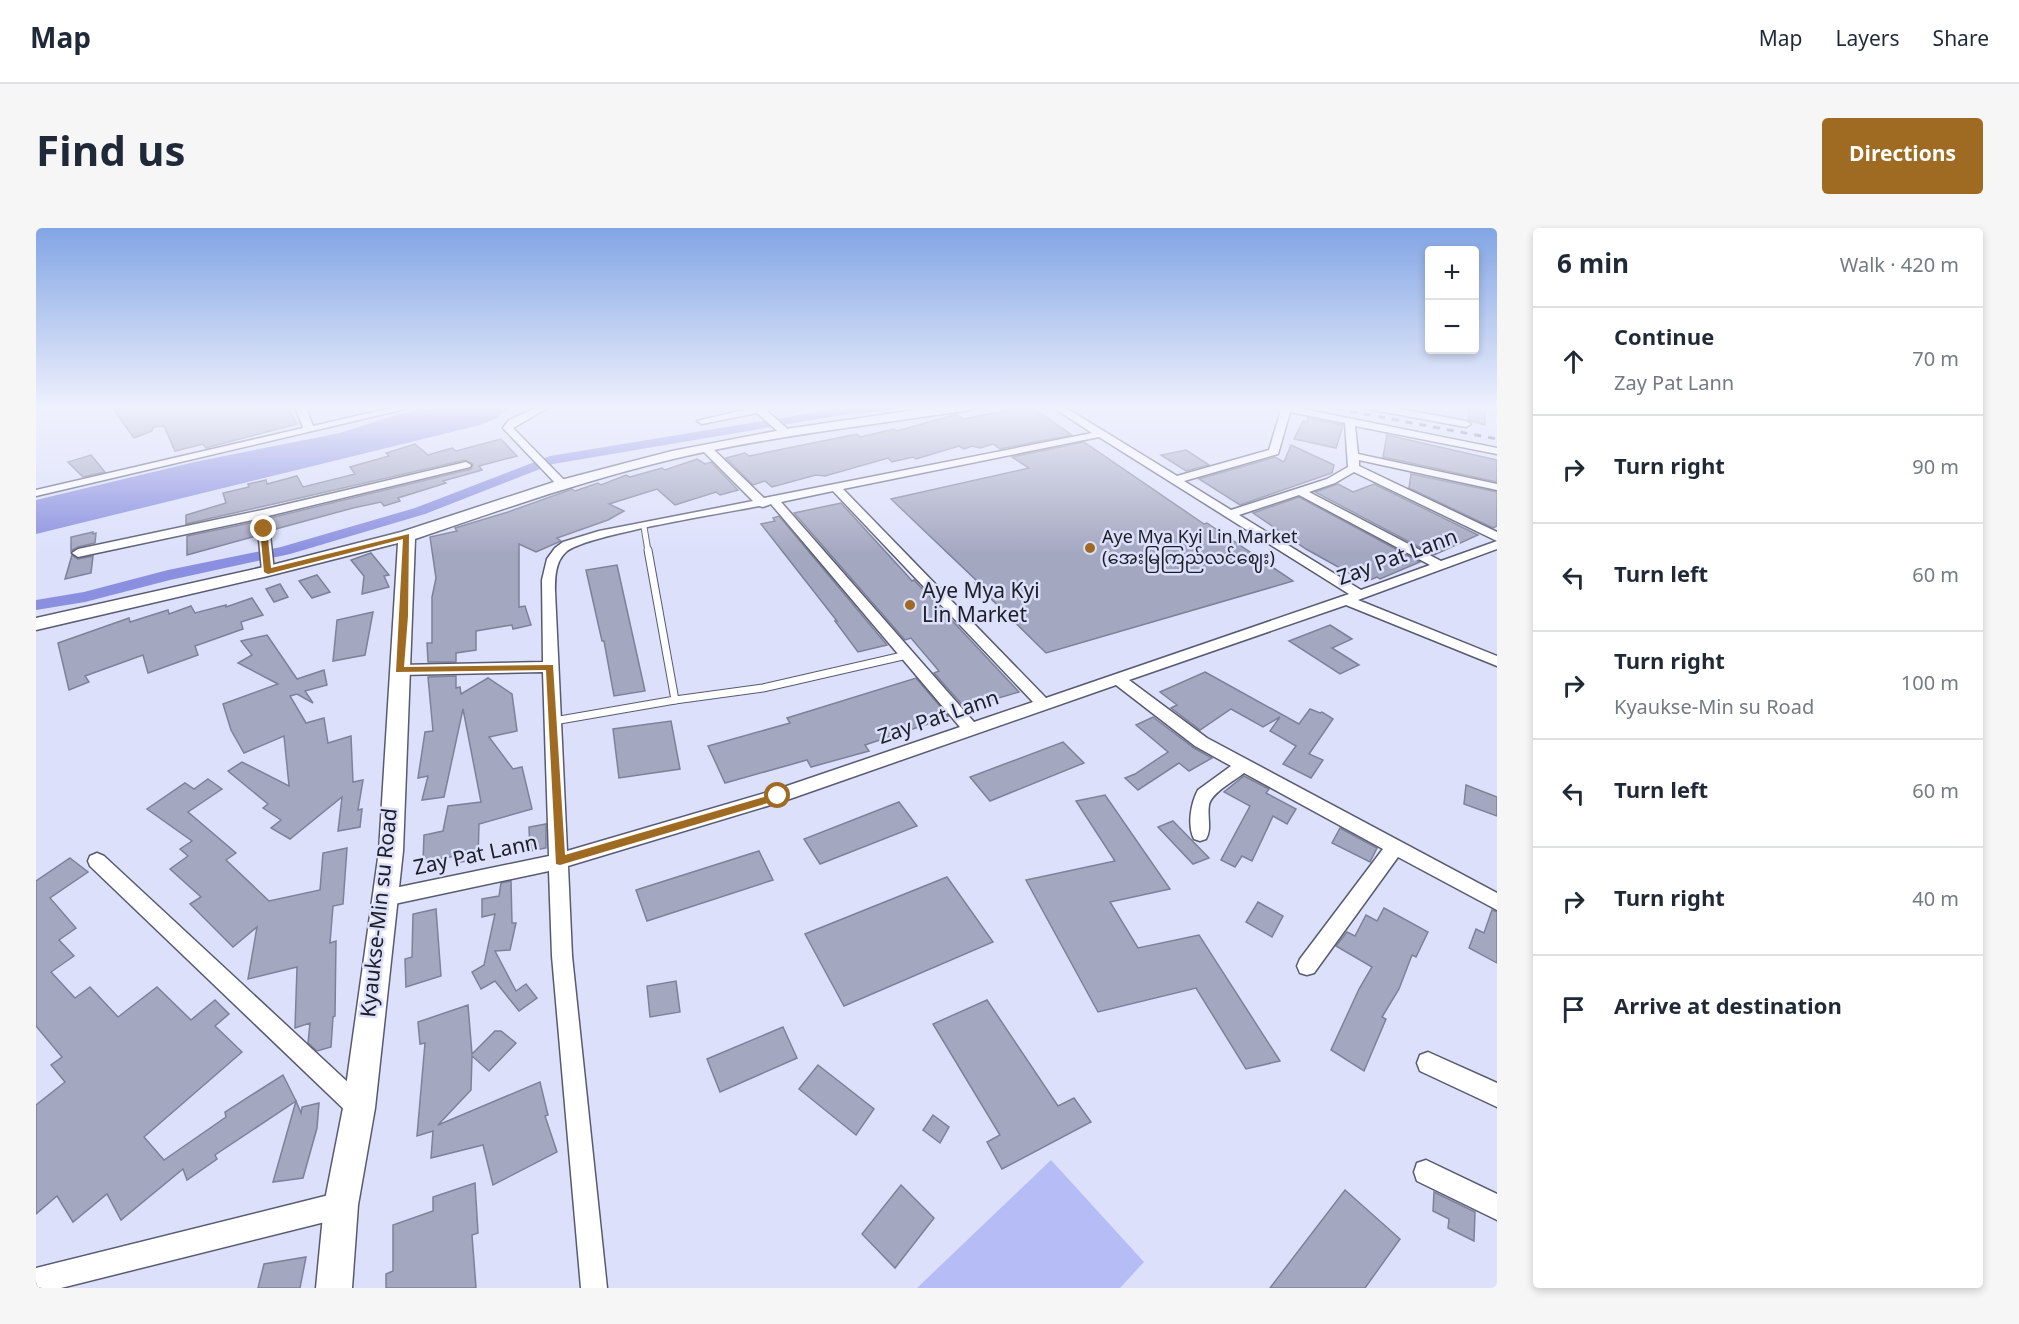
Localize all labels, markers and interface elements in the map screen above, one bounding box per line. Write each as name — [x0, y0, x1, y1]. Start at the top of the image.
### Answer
text: Map — [30, 11, 91, 72]
text: Map — [1759, 18, 1803, 64]
text: Layers — [1836, 18, 1900, 64]
text: Share — [1933, 18, 1989, 64]
text: Find us — [36, 110, 185, 202]
button: Directions — [1822, 118, 1983, 194]
text: 6 min — [1557, 239, 1629, 295]
map controls — [1425, 246, 1479, 354]
button: + — [1425, 246, 1479, 300]
text: Walk · 420 m — [1840, 246, 1959, 289]
button: − — [1425, 300, 1479, 354]
text: Continue — [1614, 316, 1714, 364]
text: 70 m — [1912, 340, 1959, 383]
icon: ahead — [1557, 345, 1590, 378]
text: Zay Pat Lann — [1614, 364, 1734, 407]
text: Turn right — [1614, 445, 1725, 493]
text: 90 m — [1912, 448, 1959, 491]
icon: right — [1557, 453, 1590, 486]
route end — [250, 515, 276, 541]
street label: Zay Pat Lann — [1331, 516, 1465, 602]
place label: Aye Mya Kyi Lin Market (အေးမြကြည်လင်ဈေး) — [1102, 519, 1298, 579]
marker: Aye Mya Kyi Lin Market (အေးမြကြည်လင်ဈေး) — [1083, 541, 1097, 555]
text: Turn left — [1614, 553, 1708, 601]
text: 60 m — [1912, 556, 1959, 599]
icon: left — [1557, 561, 1590, 594]
place label: Aye Mya Kyi Lin Market — [922, 570, 1040, 640]
marker: Aye Mya Kyi Lin Market — [903, 598, 917, 612]
text: Turn right — [1614, 640, 1725, 688]
text: 100 m — [1901, 664, 1959, 707]
icon: right — [1557, 669, 1590, 702]
street label: Zay Pat Lann — [872, 677, 1006, 761]
text: Kyaukse-Min su Road — [1614, 688, 1814, 731]
text: Turn left — [1614, 769, 1708, 817]
text: 60 m — [1912, 772, 1959, 815]
icon: left — [1557, 777, 1590, 810]
route start — [764, 782, 790, 808]
street label: Kyaukse-Min su Road — [347, 806, 415, 1020]
street label: Zay Pat Lann — [409, 821, 543, 893]
text: Turn right — [1614, 877, 1725, 925]
text: 40 m — [1912, 880, 1959, 923]
icon: right — [1557, 885, 1590, 918]
text: Arrive at destination — [1614, 985, 1842, 1033]
icon: arrive — [1557, 993, 1590, 1026]

